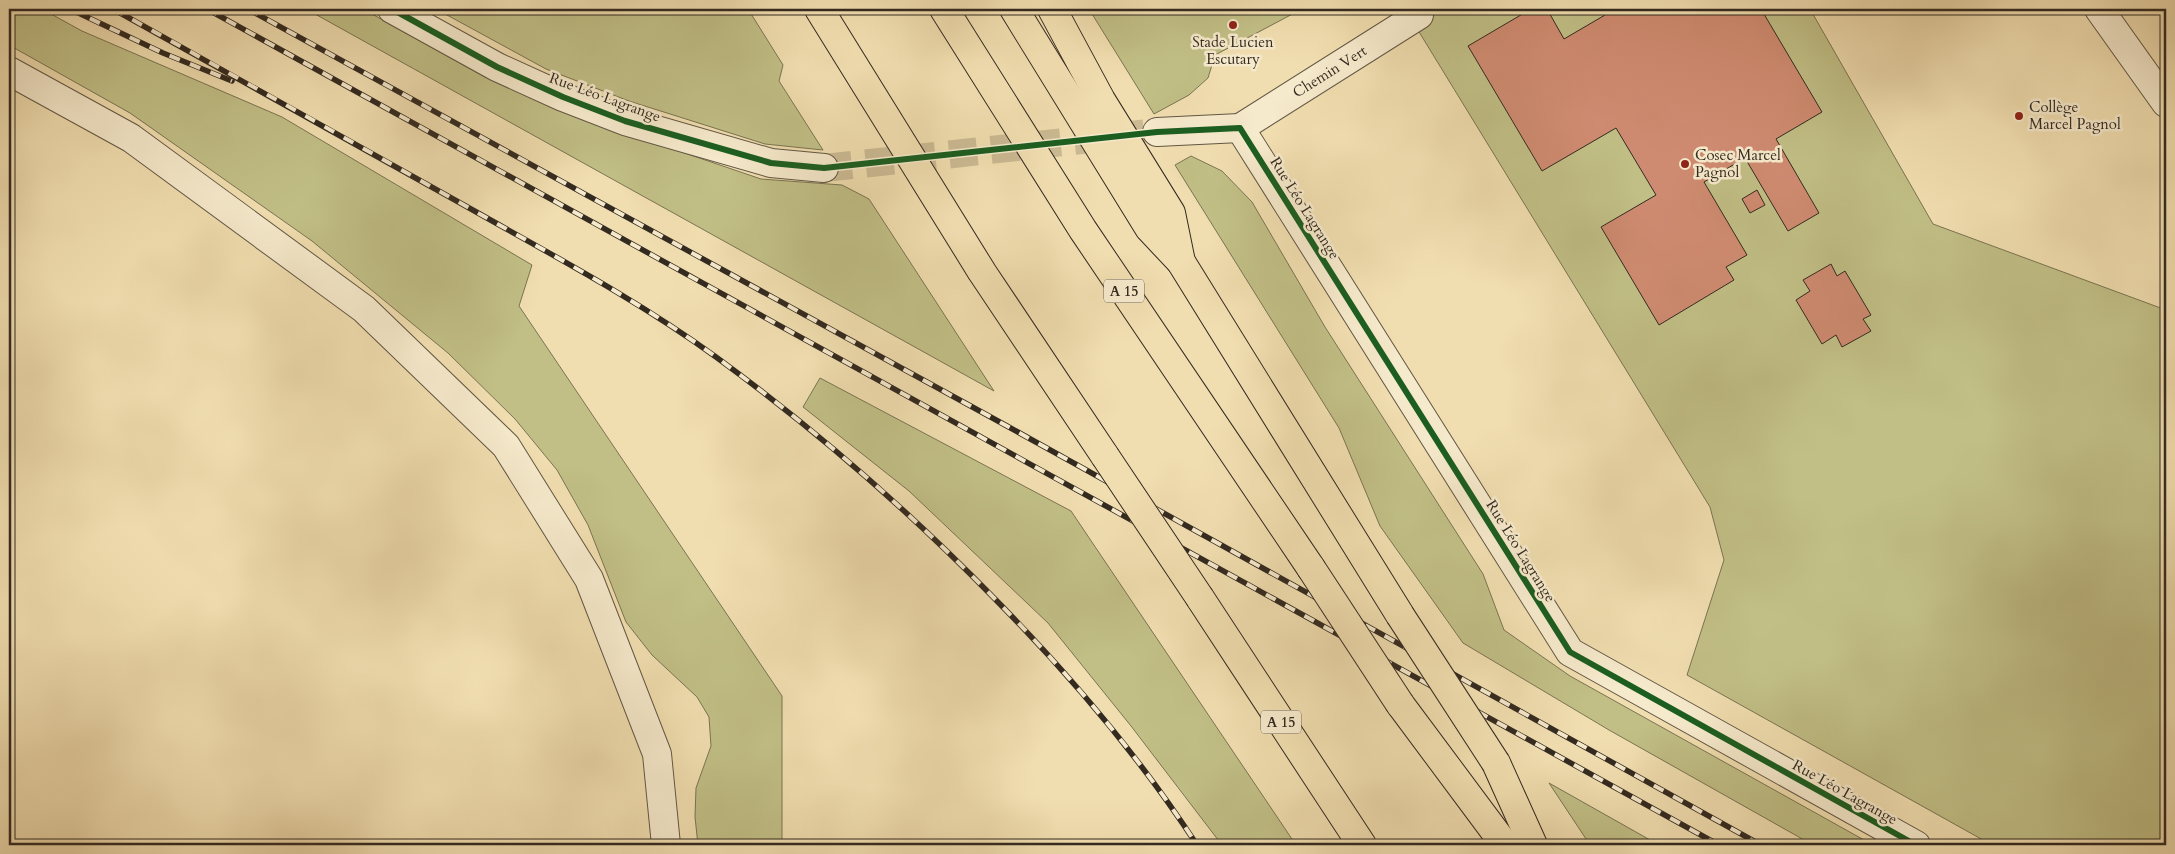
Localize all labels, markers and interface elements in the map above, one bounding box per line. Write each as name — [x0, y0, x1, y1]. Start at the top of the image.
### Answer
marker: Stade Lucien Escutary — [1227, 19, 1239, 31]
place label: Stade Lucien Escutary — [1192, 32, 1274, 69]
street label: Chemin Vert — [1289, 40, 1371, 102]
street label: Rue Léo Lagrange — [547, 68, 664, 126]
place label: Collège Marcel Pagnol — [2029, 97, 2121, 134]
marker: Collège Marcel Pagnol — [2013, 110, 2025, 122]
place label: Cosec Marcel Pagnol — [1695, 145, 1781, 182]
street label: Rue Léo Lagrange — [1265, 153, 1345, 263]
marker: Cosec Marcel Pagnol — [1679, 158, 1691, 170]
road number: A 15 — [1104, 280, 1144, 302]
street label: Rue Léo Lagrange — [1481, 496, 1561, 606]
road number: A 15 — [1261, 710, 1301, 734]
street label: Rue Léo Lagrange — [1789, 755, 1901, 829]

